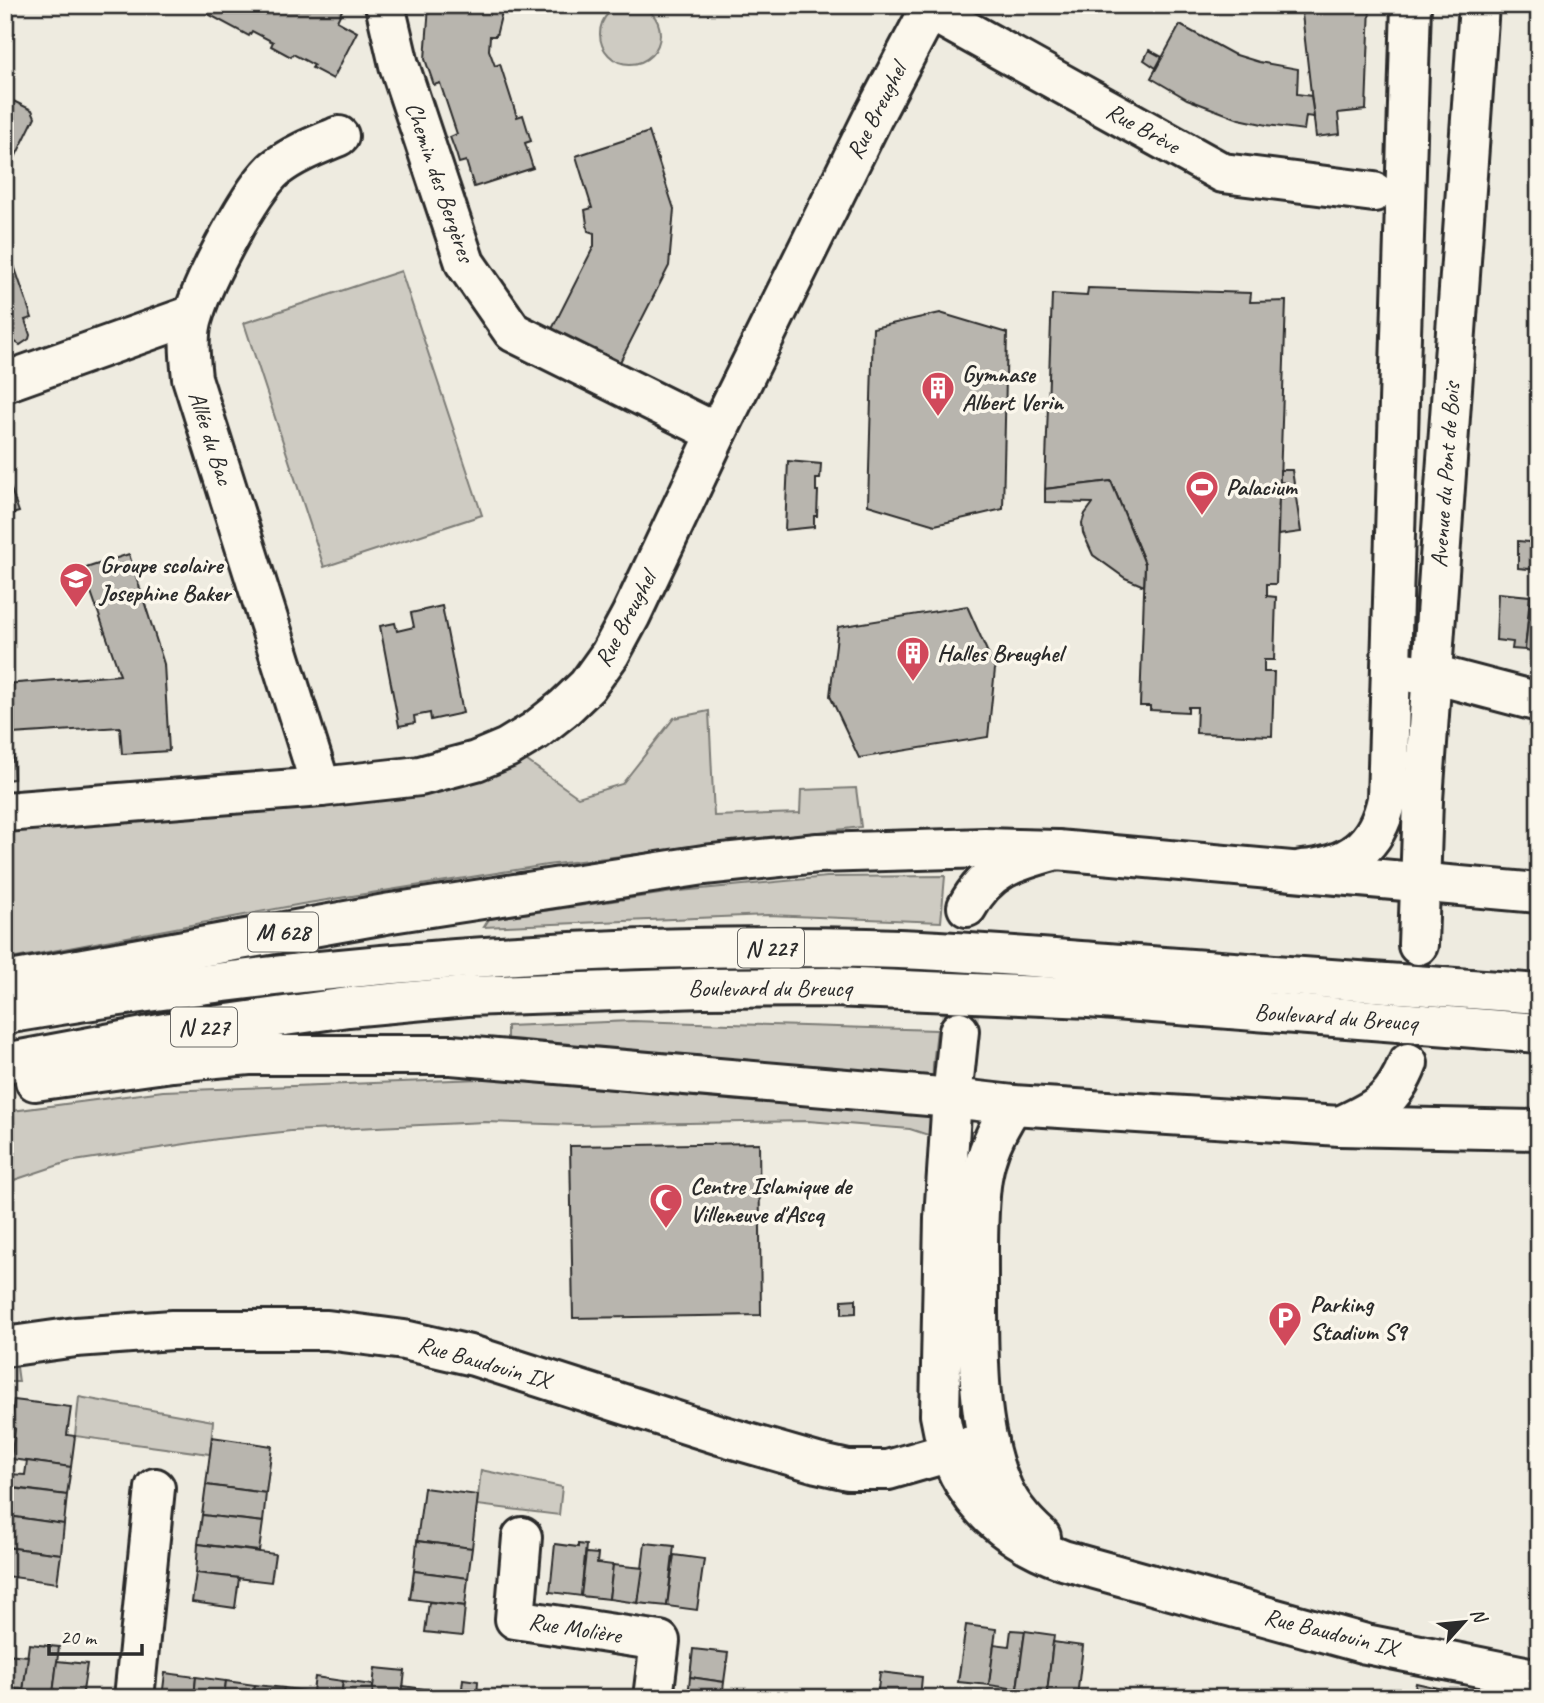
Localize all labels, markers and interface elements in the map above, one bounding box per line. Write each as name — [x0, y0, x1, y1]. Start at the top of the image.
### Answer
street label: Rue Breughel — [839, 55, 915, 164]
street label: Rue Brève — [1101, 96, 1187, 161]
street label: Chemin des Bergères — [399, 98, 482, 268]
place label: Gymnase Albert Verin — [962, 359, 1065, 417]
building icon: Gymnase Albert Verin — [919, 369, 957, 418]
street label: Avenue du Pont de Bois — [1424, 379, 1467, 568]
street label: Allée du Bac — [182, 388, 241, 490]
sports icon: Palacium — [1183, 468, 1221, 517]
place label: Palacium — [1226, 472, 1298, 502]
place label: Groupe scolaire Josephine Baker — [98, 550, 233, 608]
school or university icon: Groupe scolaire Josephine Baker — [57, 560, 95, 609]
street label: Rue Breughel — [587, 563, 664, 672]
building icon: Halles Breughel — [894, 634, 932, 683]
place label: Halles Breughel — [937, 638, 1067, 668]
road number: M 628 — [248, 912, 318, 951]
road number: N 227 — [738, 928, 804, 967]
street label: Boulevard du Breucq — [688, 973, 854, 1003]
street label: Boulevard du Breucq — [1253, 996, 1421, 1038]
road number: N 227 — [171, 1008, 237, 1046]
place label: Centre Islamique de Villeneuve d'Ascq — [690, 1171, 853, 1229]
mosque icon: Centre Islamique de Villeneuve d'Ascq — [647, 1181, 685, 1230]
place label: Parking Stadium S9 — [1310, 1289, 1409, 1347]
parking icon: Parking Stadium S9 — [1266, 1299, 1304, 1348]
street label: Rue Baudouin IX — [415, 1329, 557, 1396]
north arrow — [1428, 1588, 1498, 1658]
street label: Rue Baudouin IX — [1261, 1601, 1404, 1664]
text: N — [1465, 1604, 1493, 1628]
street label: Rue Molière — [527, 1606, 626, 1650]
scale bar — [49, 1612, 142, 1656]
text: 20 m — [60, 1624, 98, 1650]

